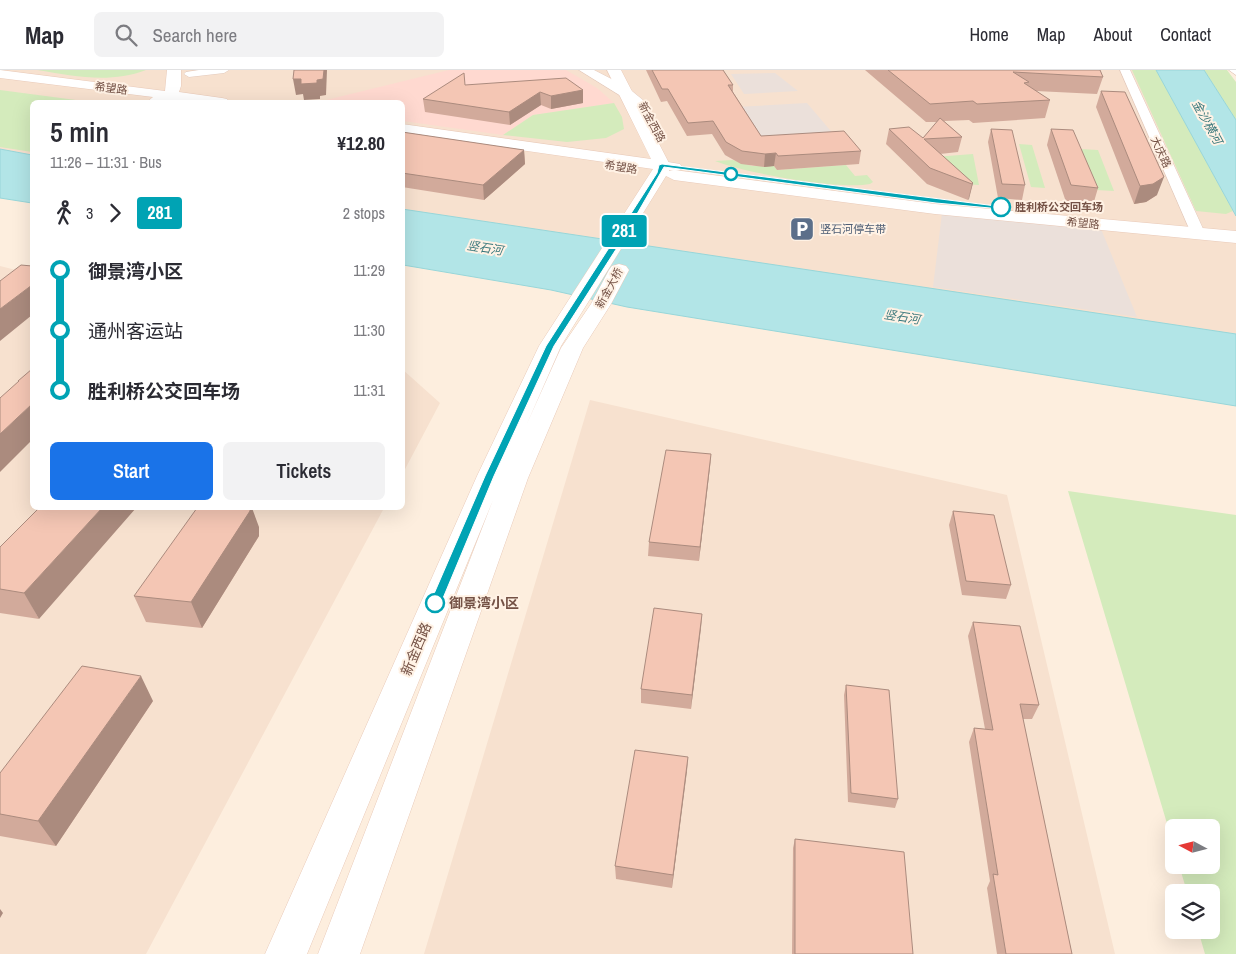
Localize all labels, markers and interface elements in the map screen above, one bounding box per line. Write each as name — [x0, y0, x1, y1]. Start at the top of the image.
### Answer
search box — [94, 12, 444, 57]
text: Map — [25, 19, 64, 51]
icon: search — [112, 21, 140, 49]
text: Search here — [152, 22, 237, 48]
text: Home — [969, 22, 1009, 47]
text: Map — [1037, 22, 1066, 47]
text: About — [1094, 22, 1132, 47]
text: Contact — [1160, 22, 1211, 47]
street label: 希望路 — [94, 79, 128, 97]
water label: 金沙横河 — [1188, 97, 1227, 149]
street label: 新金西路 — [635, 99, 669, 145]
text: 5 min — [50, 113, 109, 151]
text: ¥12.80 — [337, 130, 385, 156]
street label: 大庆路 — [1148, 134, 1174, 170]
text: 11:26 – 11:31 · Bus — [50, 151, 162, 173]
street label: 希望路 — [604, 158, 638, 176]
unlabelled marker — [724, 167, 738, 181]
marker: 胜利桥公交回车场 — [991, 197, 1011, 217]
icon: walk — [50, 199, 78, 227]
icon: forward — [101, 199, 129, 227]
text: 281 — [147, 200, 172, 225]
place label: 胜利桥公交回车场 — [1015, 200, 1103, 214]
text: 3 — [86, 202, 93, 224]
text: 2 stops — [343, 202, 385, 224]
line badge: 281 — [595, 215, 653, 247]
street label: 希望路 — [1066, 215, 1100, 231]
parking icon: 竖石河停车带 — [789, 216, 815, 242]
text: 281 — [612, 218, 636, 243]
place label: 竖石河停车带 — [820, 222, 886, 236]
water label: 竖石河 — [466, 237, 506, 259]
text: 御景湾小区 — [88, 258, 183, 284]
text: 11:29 — [353, 259, 385, 281]
street label: 新金大桥 — [592, 265, 626, 311]
water label: 竖石河 — [883, 306, 923, 328]
text: 通州客运站 — [88, 318, 183, 344]
text: 11:30 — [353, 319, 385, 341]
text: 胜利桥公交回车场 — [88, 378, 240, 404]
text: 11:31 — [353, 379, 385, 401]
button: Start — [50, 442, 213, 500]
button: Tickets — [223, 442, 385, 500]
marker: 御景湾小区 — [425, 593, 445, 613]
place label: 御景湾小区 — [449, 594, 519, 612]
street label: 新金西路 — [397, 620, 435, 678]
north arrow — [1165, 819, 1220, 874]
map controls — [1165, 819, 1220, 939]
button: layers — [1165, 884, 1220, 939]

